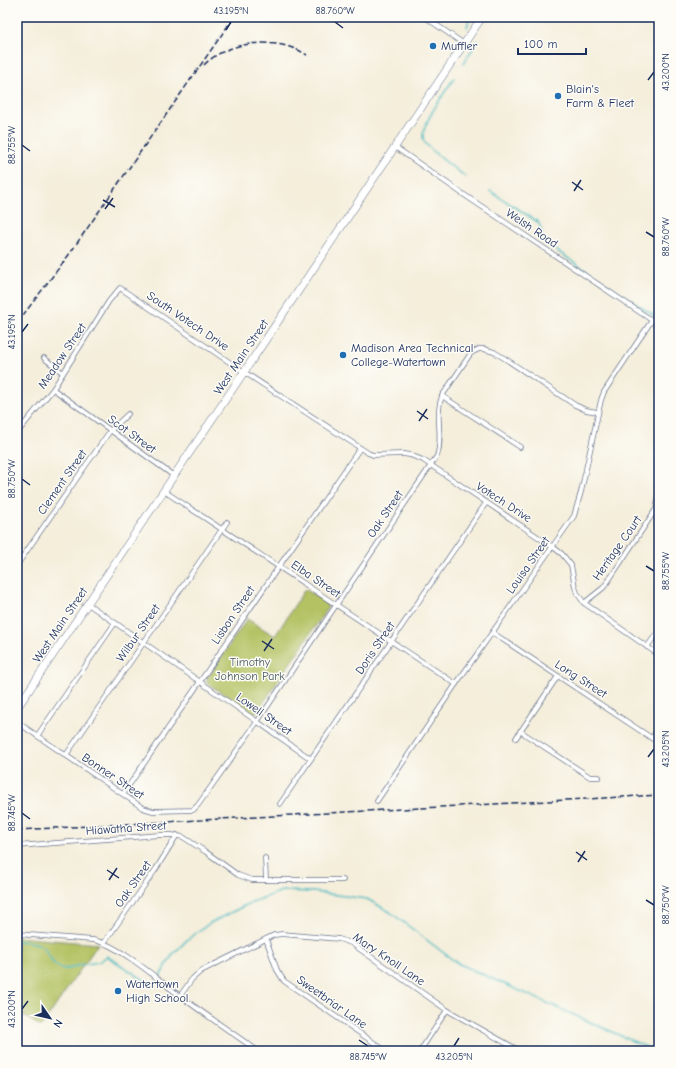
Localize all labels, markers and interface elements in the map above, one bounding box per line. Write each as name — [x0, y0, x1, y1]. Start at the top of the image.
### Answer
text: 43.195°N — [213, 5, 249, 17]
text: 88.760°W — [315, 5, 355, 17]
scale bar — [518, 30, 586, 56]
text: 100 m — [524, 37, 557, 51]
place label: Muffler — [441, 39, 478, 53]
marker: Muffler — [428, 41, 438, 51]
text: 43.200°N — [660, 53, 672, 91]
place label: Blain's Farm & Fleet — [566, 82, 634, 110]
marker: Blain's Farm & Fleet — [553, 91, 563, 101]
text: 88.755°W — [6, 125, 18, 164]
street label: Welsh Road — [503, 206, 561, 250]
text: 88.760°W — [660, 217, 672, 257]
street label: South Votech Drive — [144, 288, 232, 354]
text: 43.195°N — [6, 314, 18, 350]
street label: West Main Street — [211, 316, 272, 397]
street label: Meadow Street — [35, 320, 89, 391]
place label: Madison Area Technical College-Watertown — [351, 341, 474, 369]
marker: Madison Area Technical College-Watertown — [338, 350, 348, 360]
street label: Scot Street — [105, 412, 159, 456]
street label: Clement Street — [34, 446, 90, 517]
text: 88.750°W — [6, 459, 18, 499]
street label: Votech Drive — [474, 479, 534, 525]
street label: Oak Street — [364, 487, 406, 540]
street label: Heritage Court — [590, 512, 645, 583]
street label: Louisa Street — [503, 533, 553, 596]
text: 88.755°W — [660, 551, 672, 590]
street label: Elba Street — [289, 557, 344, 601]
street label: Lisbon Street — [208, 583, 258, 647]
street label: West Main Street — [30, 584, 91, 665]
street label: Wilbur Street — [113, 601, 163, 665]
street label: Doris Street — [352, 619, 398, 677]
park label: Timothy Johnson Park — [215, 655, 285, 683]
street label: Long Street — [552, 657, 610, 701]
street label: Lowell Street — [234, 690, 295, 739]
text: 43.205°N — [660, 730, 672, 768]
street label: Bonner Street — [79, 750, 147, 802]
text: 88.745°W — [6, 794, 18, 832]
street label: Hiawatha Street — [85, 818, 167, 838]
street label: Oak Street — [112, 857, 154, 910]
text: 88.750°W — [660, 885, 672, 925]
street label: Mary Knoll Lane — [350, 930, 428, 988]
street label: Sweetbriar Lane — [294, 973, 370, 1031]
place label: Watertown High School — [126, 977, 188, 1005]
marker: Watertown High School — [113, 986, 123, 996]
text: 43.200°N — [6, 990, 18, 1028]
north arrow — [30, 998, 70, 1038]
text: N — [50, 1017, 65, 1030]
text: 88.745°W — [349, 1051, 387, 1063]
text: 43.205°N — [435, 1051, 473, 1063]

